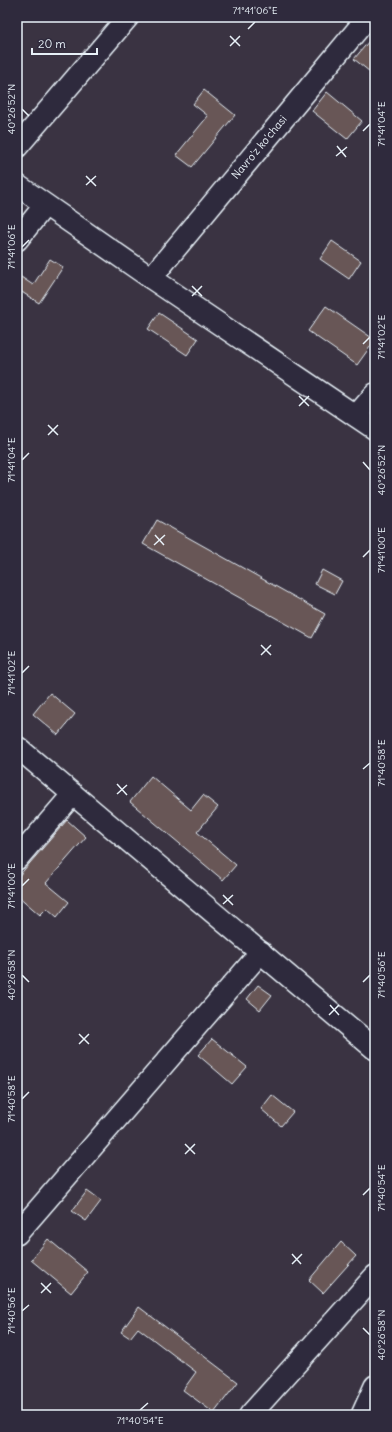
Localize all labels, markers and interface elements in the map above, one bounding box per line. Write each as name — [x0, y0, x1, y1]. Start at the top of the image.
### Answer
text: 71°41'06"E — [232, 4, 278, 17]
scale bar — [32, 30, 97, 56]
text: 20 m — [38, 36, 66, 51]
text: 40°26'52"N — [5, 84, 18, 134]
text: 71°41'04"E — [375, 101, 388, 147]
street label: Navro'z ko'chasi — [228, 112, 290, 182]
text: 71°41'06"E — [5, 224, 18, 270]
text: 71°41'02"E — [375, 314, 388, 359]
text: 71°41'04"E — [5, 437, 18, 483]
text: 40°26'52"N — [375, 445, 388, 495]
text: 71°41'00"E — [375, 527, 388, 573]
text: 71°41'02"E — [5, 650, 18, 695]
text: 71°40'58"E — [375, 739, 388, 787]
text: 71°41'00"E — [5, 863, 18, 909]
text: 40°26'58"N — [5, 950, 18, 1000]
text: 71°40'56"E — [375, 951, 388, 999]
text: 71°40'58"E — [5, 1075, 18, 1123]
text: 71°40'54"E — [375, 1164, 388, 1212]
text: 71°40'56"E — [5, 1287, 18, 1335]
text: 40°26'58"N — [375, 1310, 388, 1360]
text: 71°40'54"E — [116, 1414, 164, 1427]

